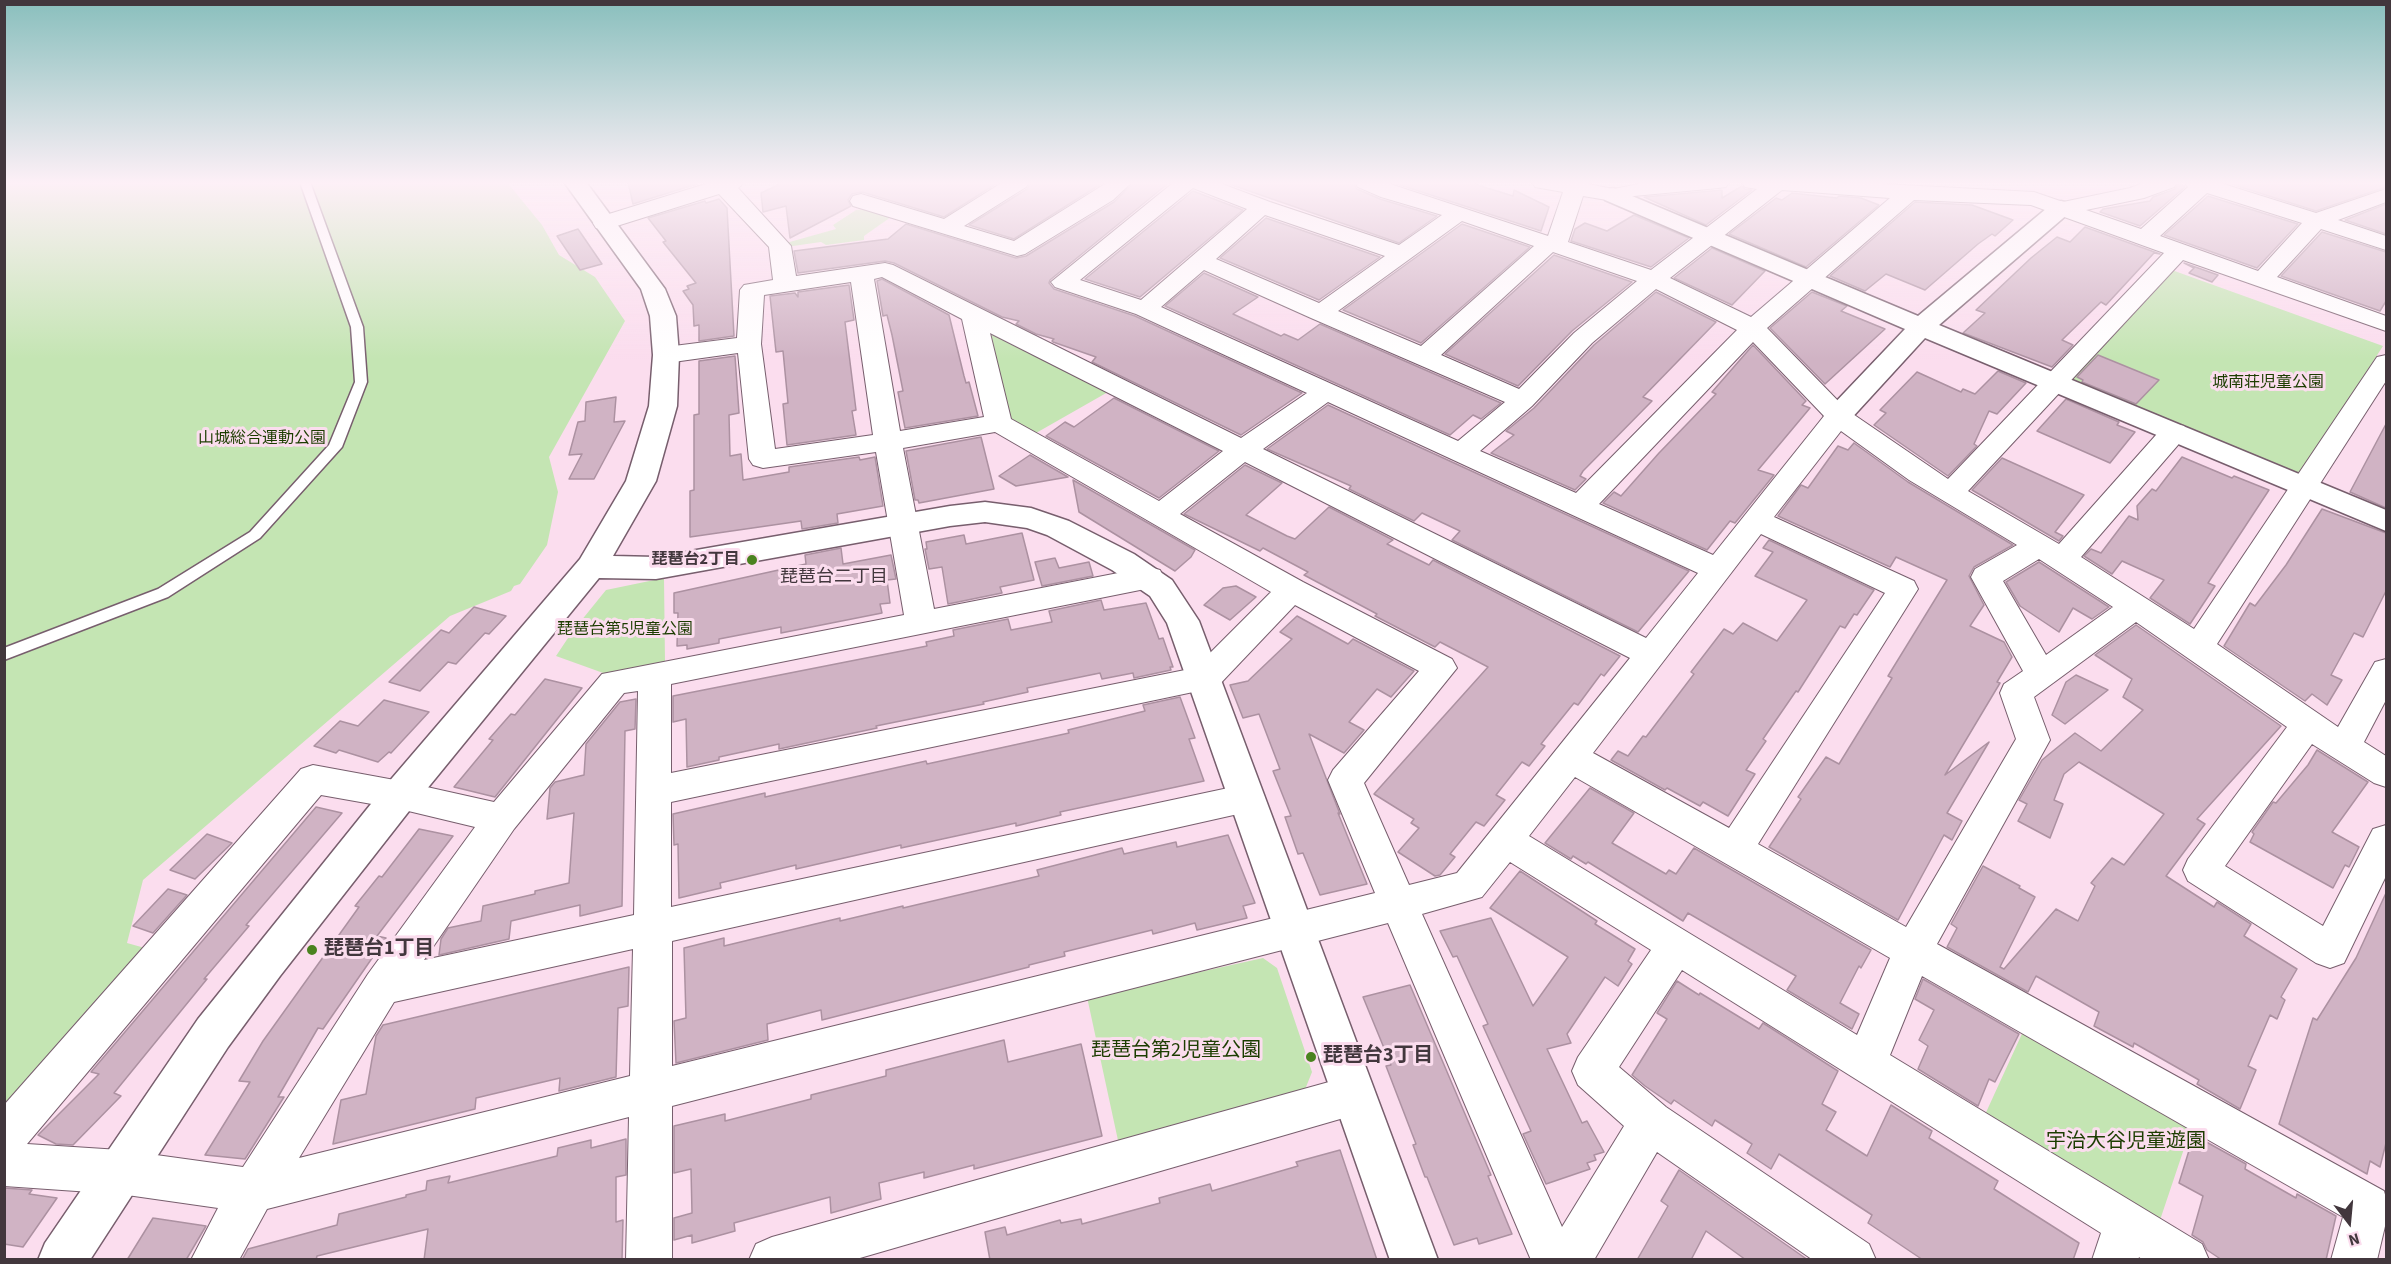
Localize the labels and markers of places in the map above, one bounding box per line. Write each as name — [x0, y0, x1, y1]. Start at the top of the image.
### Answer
place label: 琵琶台2丁目 — [652, 550, 740, 570]
marker: 琵琶台2丁目 — [745, 553, 759, 567]
place label: 琵琶台1丁目 — [324, 938, 435, 962]
marker: 琵琶台1丁目 — [305, 943, 319, 957]
place label: 琵琶台3丁目 — [1323, 1045, 1434, 1069]
marker: 琵琶台3丁目 — [1304, 1050, 1318, 1064]

